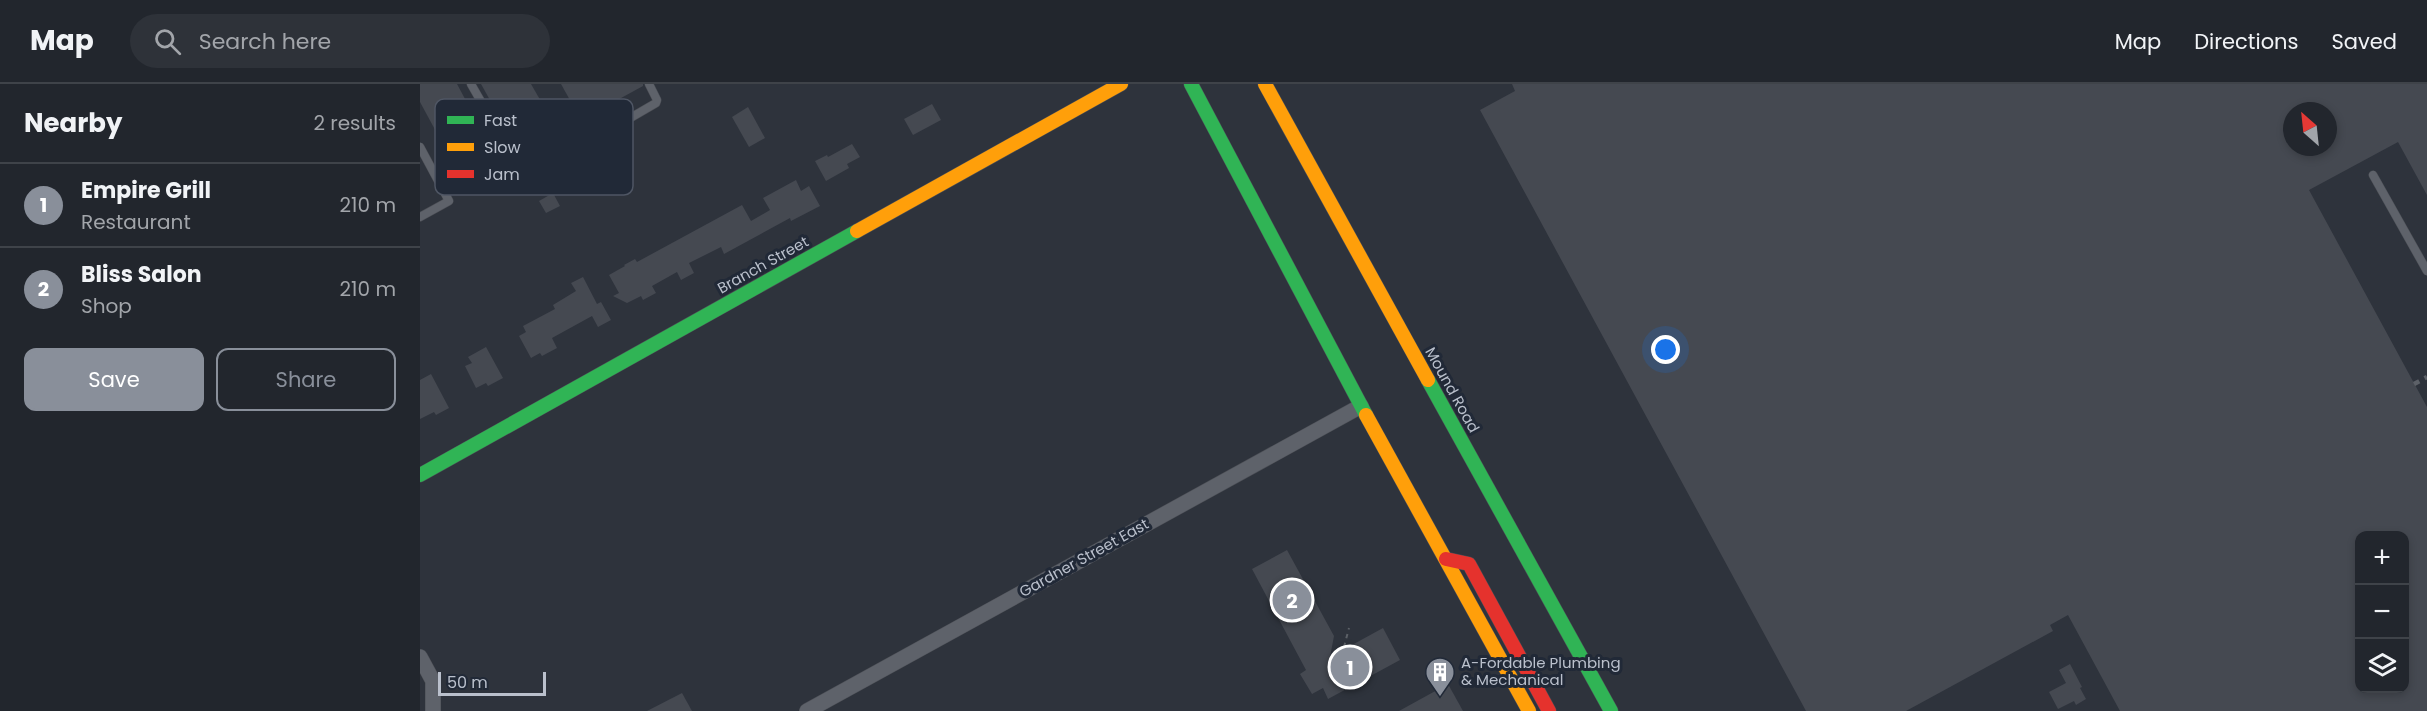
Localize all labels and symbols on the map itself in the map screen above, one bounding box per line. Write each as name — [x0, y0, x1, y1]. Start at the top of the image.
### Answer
legend — [435, 99, 633, 195]
north arrow — [2283, 102, 2337, 156]
text: Fast — [484, 109, 517, 132]
text: Slow — [484, 136, 521, 159]
text: Jam — [484, 163, 520, 186]
street label: Branch Street — [713, 231, 812, 298]
your location — [1651, 335, 1680, 364]
street label: Mound Road — [1420, 343, 1485, 436]
street label: Gardner Street East — [1015, 513, 1152, 602]
pin: 2 — [1272, 578, 1312, 622]
pin: 1 — [1330, 644, 1370, 690]
place label: A-Fordable Plumbing & Mechanical — [1461, 652, 1621, 690]
building icon: A-Fordable Plumbing & Mechanical — [1424, 656, 1456, 698]
scale bar — [438, 669, 546, 696]

